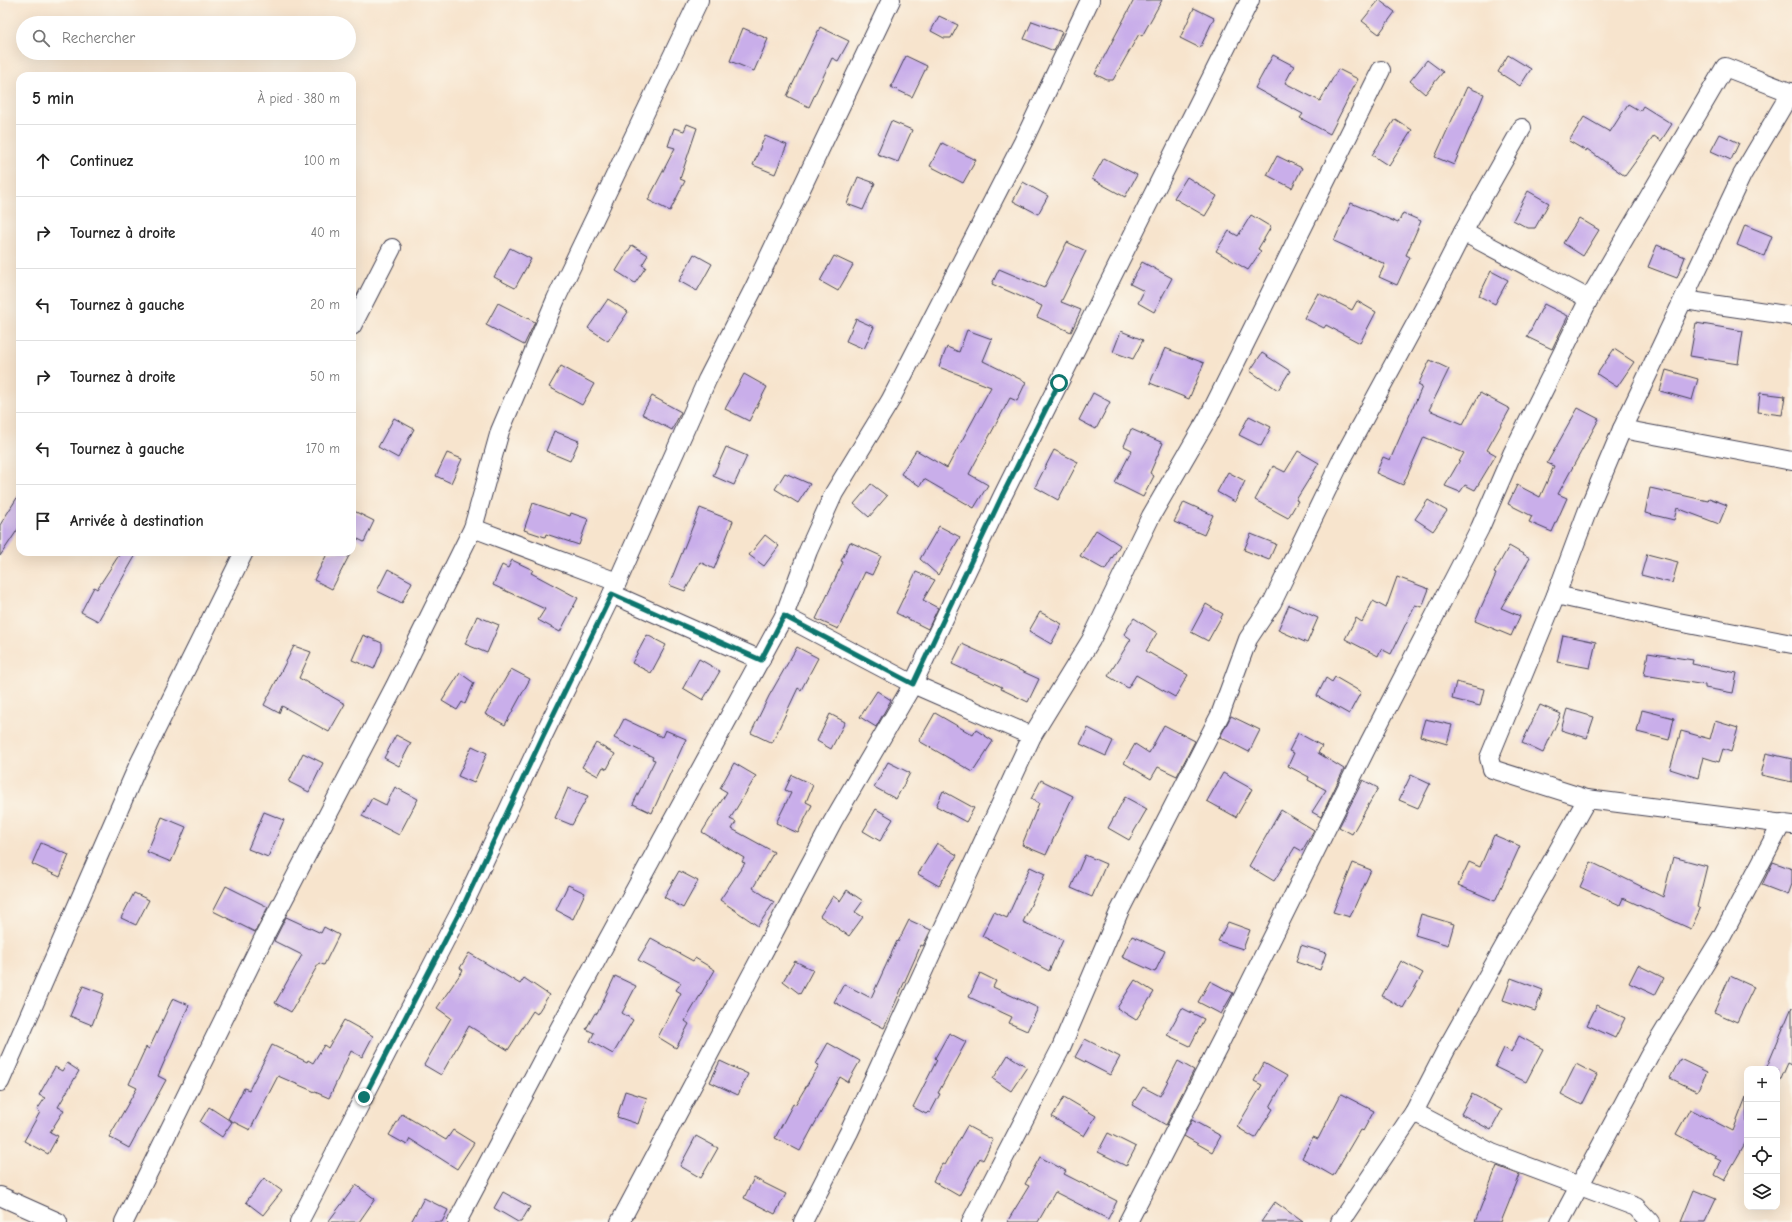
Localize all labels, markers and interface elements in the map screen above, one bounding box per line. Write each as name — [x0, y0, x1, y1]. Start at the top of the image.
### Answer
search box — [16, 16, 356, 60]
icon: search — [30, 27, 52, 49]
text: Rechercher — [62, 29, 135, 47]
text: 5 min — [32, 89, 74, 108]
text: À pied · 380 m — [258, 91, 340, 106]
icon: ahead — [32, 150, 54, 172]
text: Continuez — [70, 152, 133, 170]
text: 100 m — [304, 153, 340, 168]
icon: right — [32, 222, 54, 244]
text: Tournez à droite — [70, 224, 175, 242]
text: 40 m — [311, 225, 340, 240]
icon: left — [32, 294, 54, 316]
text: Tournez à gauche — [70, 296, 184, 314]
text: 20 m — [310, 297, 340, 312]
icon: right — [32, 366, 54, 388]
text: Tournez à droite — [70, 368, 175, 386]
text: 50 m — [310, 369, 340, 384]
route start — [1050, 374, 1068, 392]
icon: left — [32, 438, 54, 460]
text: Tournez à gauche — [70, 440, 184, 458]
text: 170 m — [306, 441, 340, 456]
icon: arrive — [32, 510, 54, 532]
text: Arrivée à destination — [70, 512, 204, 530]
map controls — [1744, 1066, 1780, 1210]
button: + — [1744, 1066, 1780, 1102]
route end — [355, 1088, 373, 1106]
button: − — [1744, 1102, 1780, 1138]
button: locate — [1744, 1138, 1780, 1174]
button: layers — [1744, 1174, 1780, 1210]

